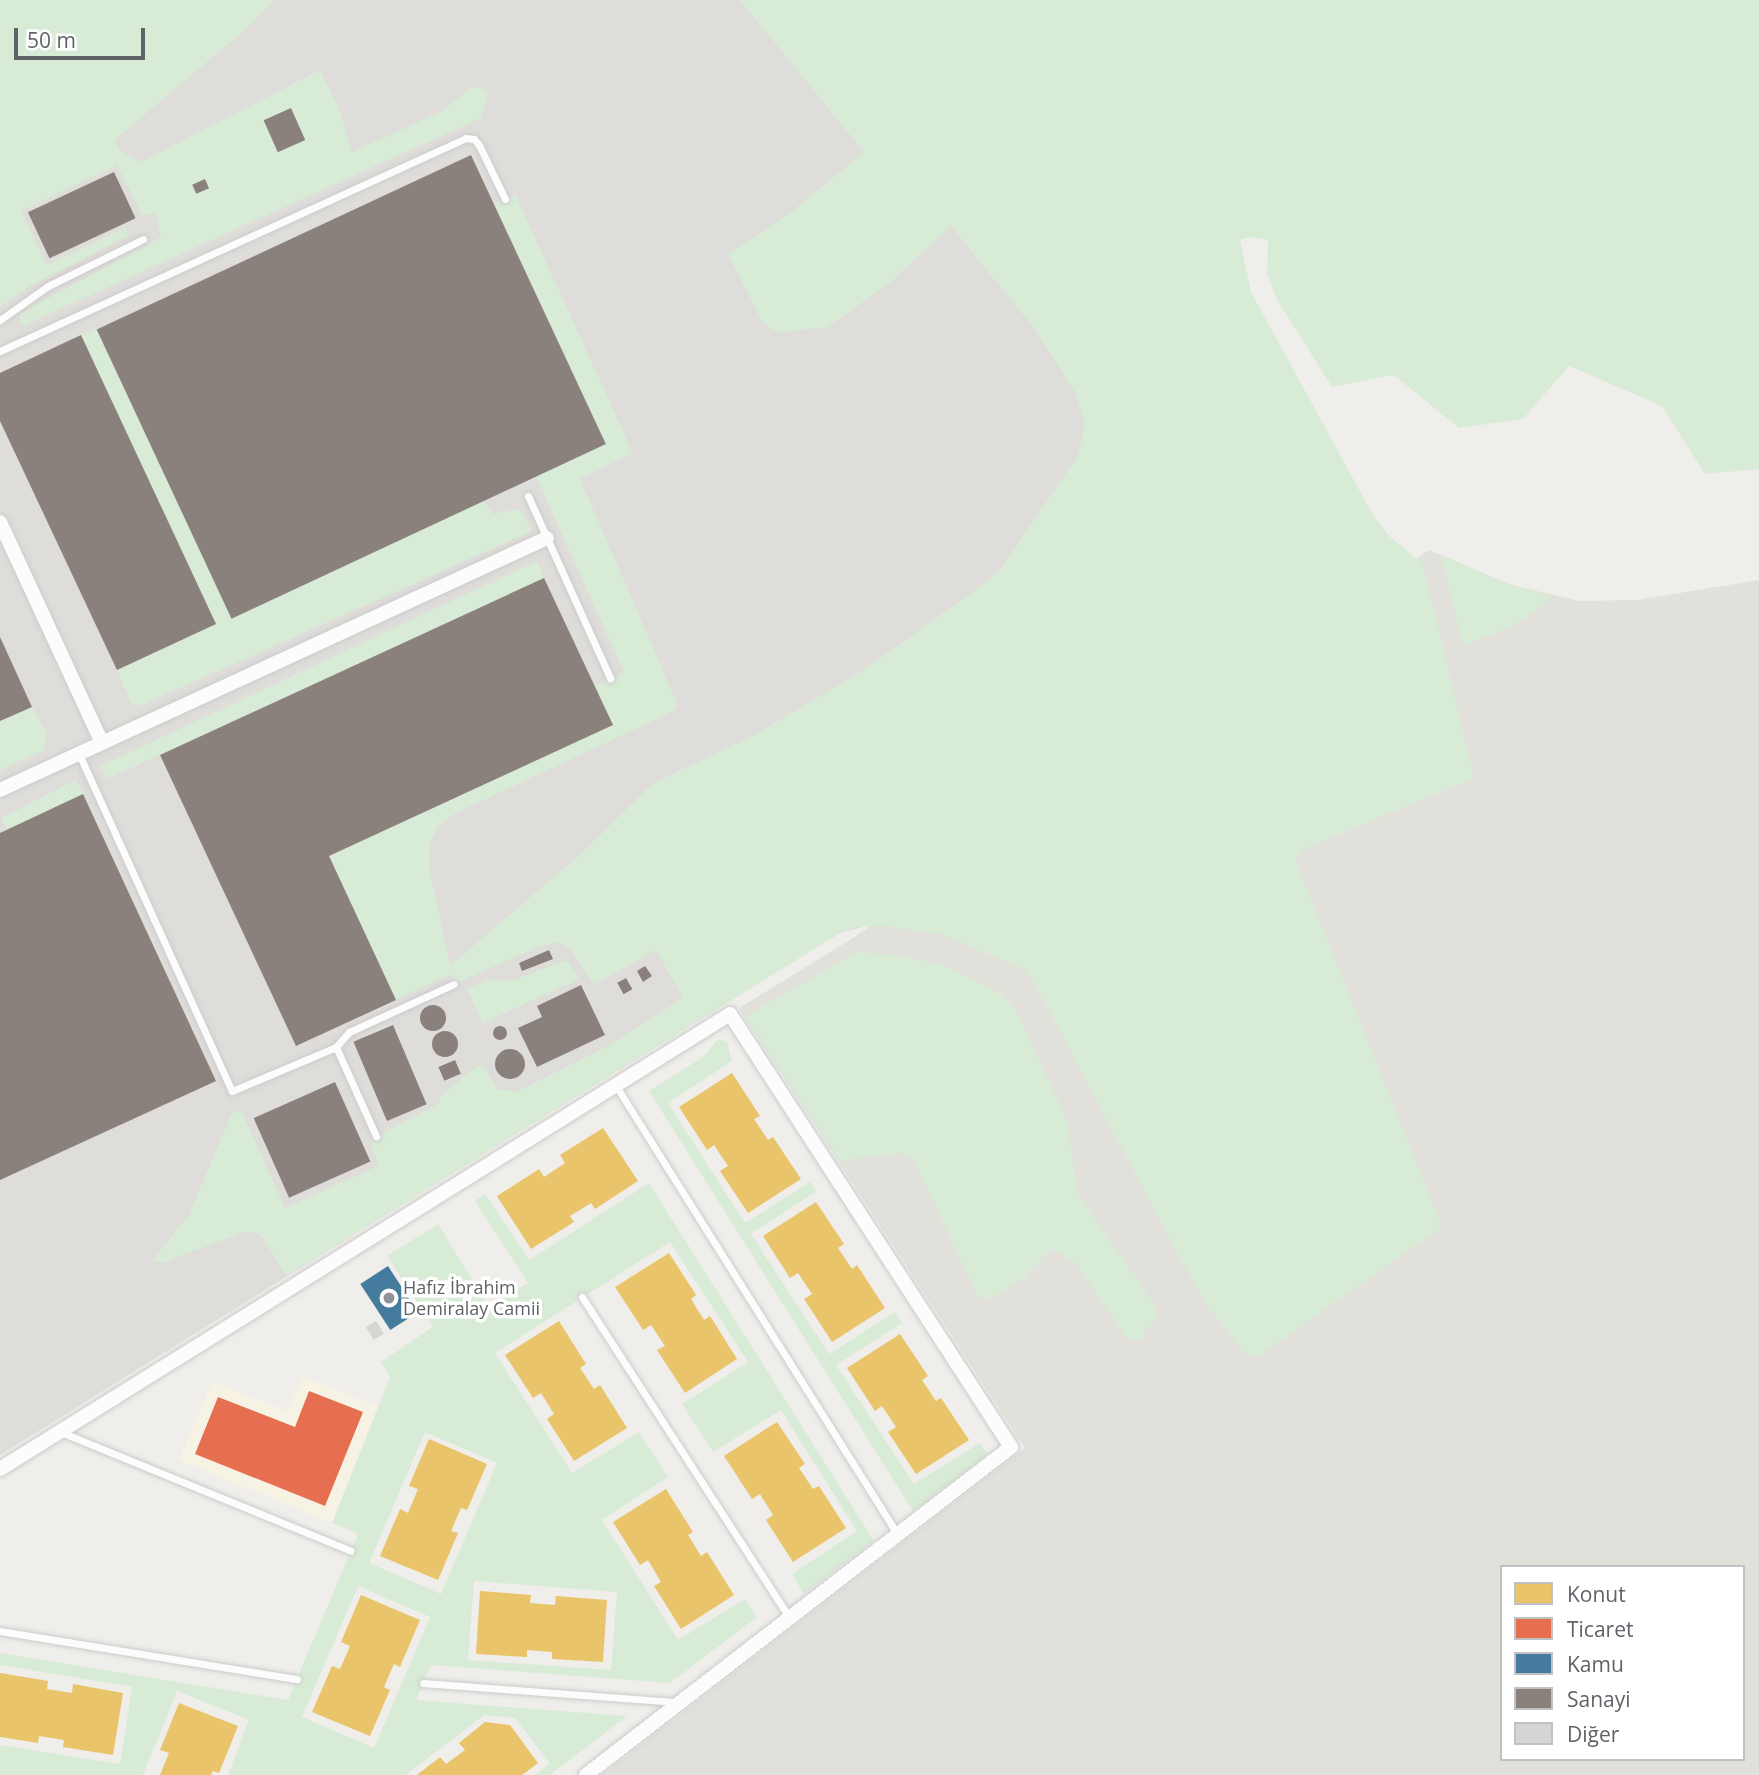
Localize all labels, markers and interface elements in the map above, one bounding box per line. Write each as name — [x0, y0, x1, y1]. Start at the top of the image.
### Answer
scale bar — [18, 14, 149, 58]
text: 50 m — [27, 26, 76, 54]
place label: Hafız İbrahim Demiralay Camii — [403, 1277, 540, 1320]
marker: Hafız İbrahim Demiralay Camii — [381, 1290, 397, 1306]
legend — [1500, 1565, 1745, 1761]
text: Konut — [1567, 1580, 1626, 1608]
text: Ticaret — [1567, 1615, 1633, 1643]
text: Kamu — [1567, 1650, 1624, 1678]
text: Sanayi — [1567, 1685, 1631, 1713]
text: Diğer — [1567, 1720, 1619, 1748]

